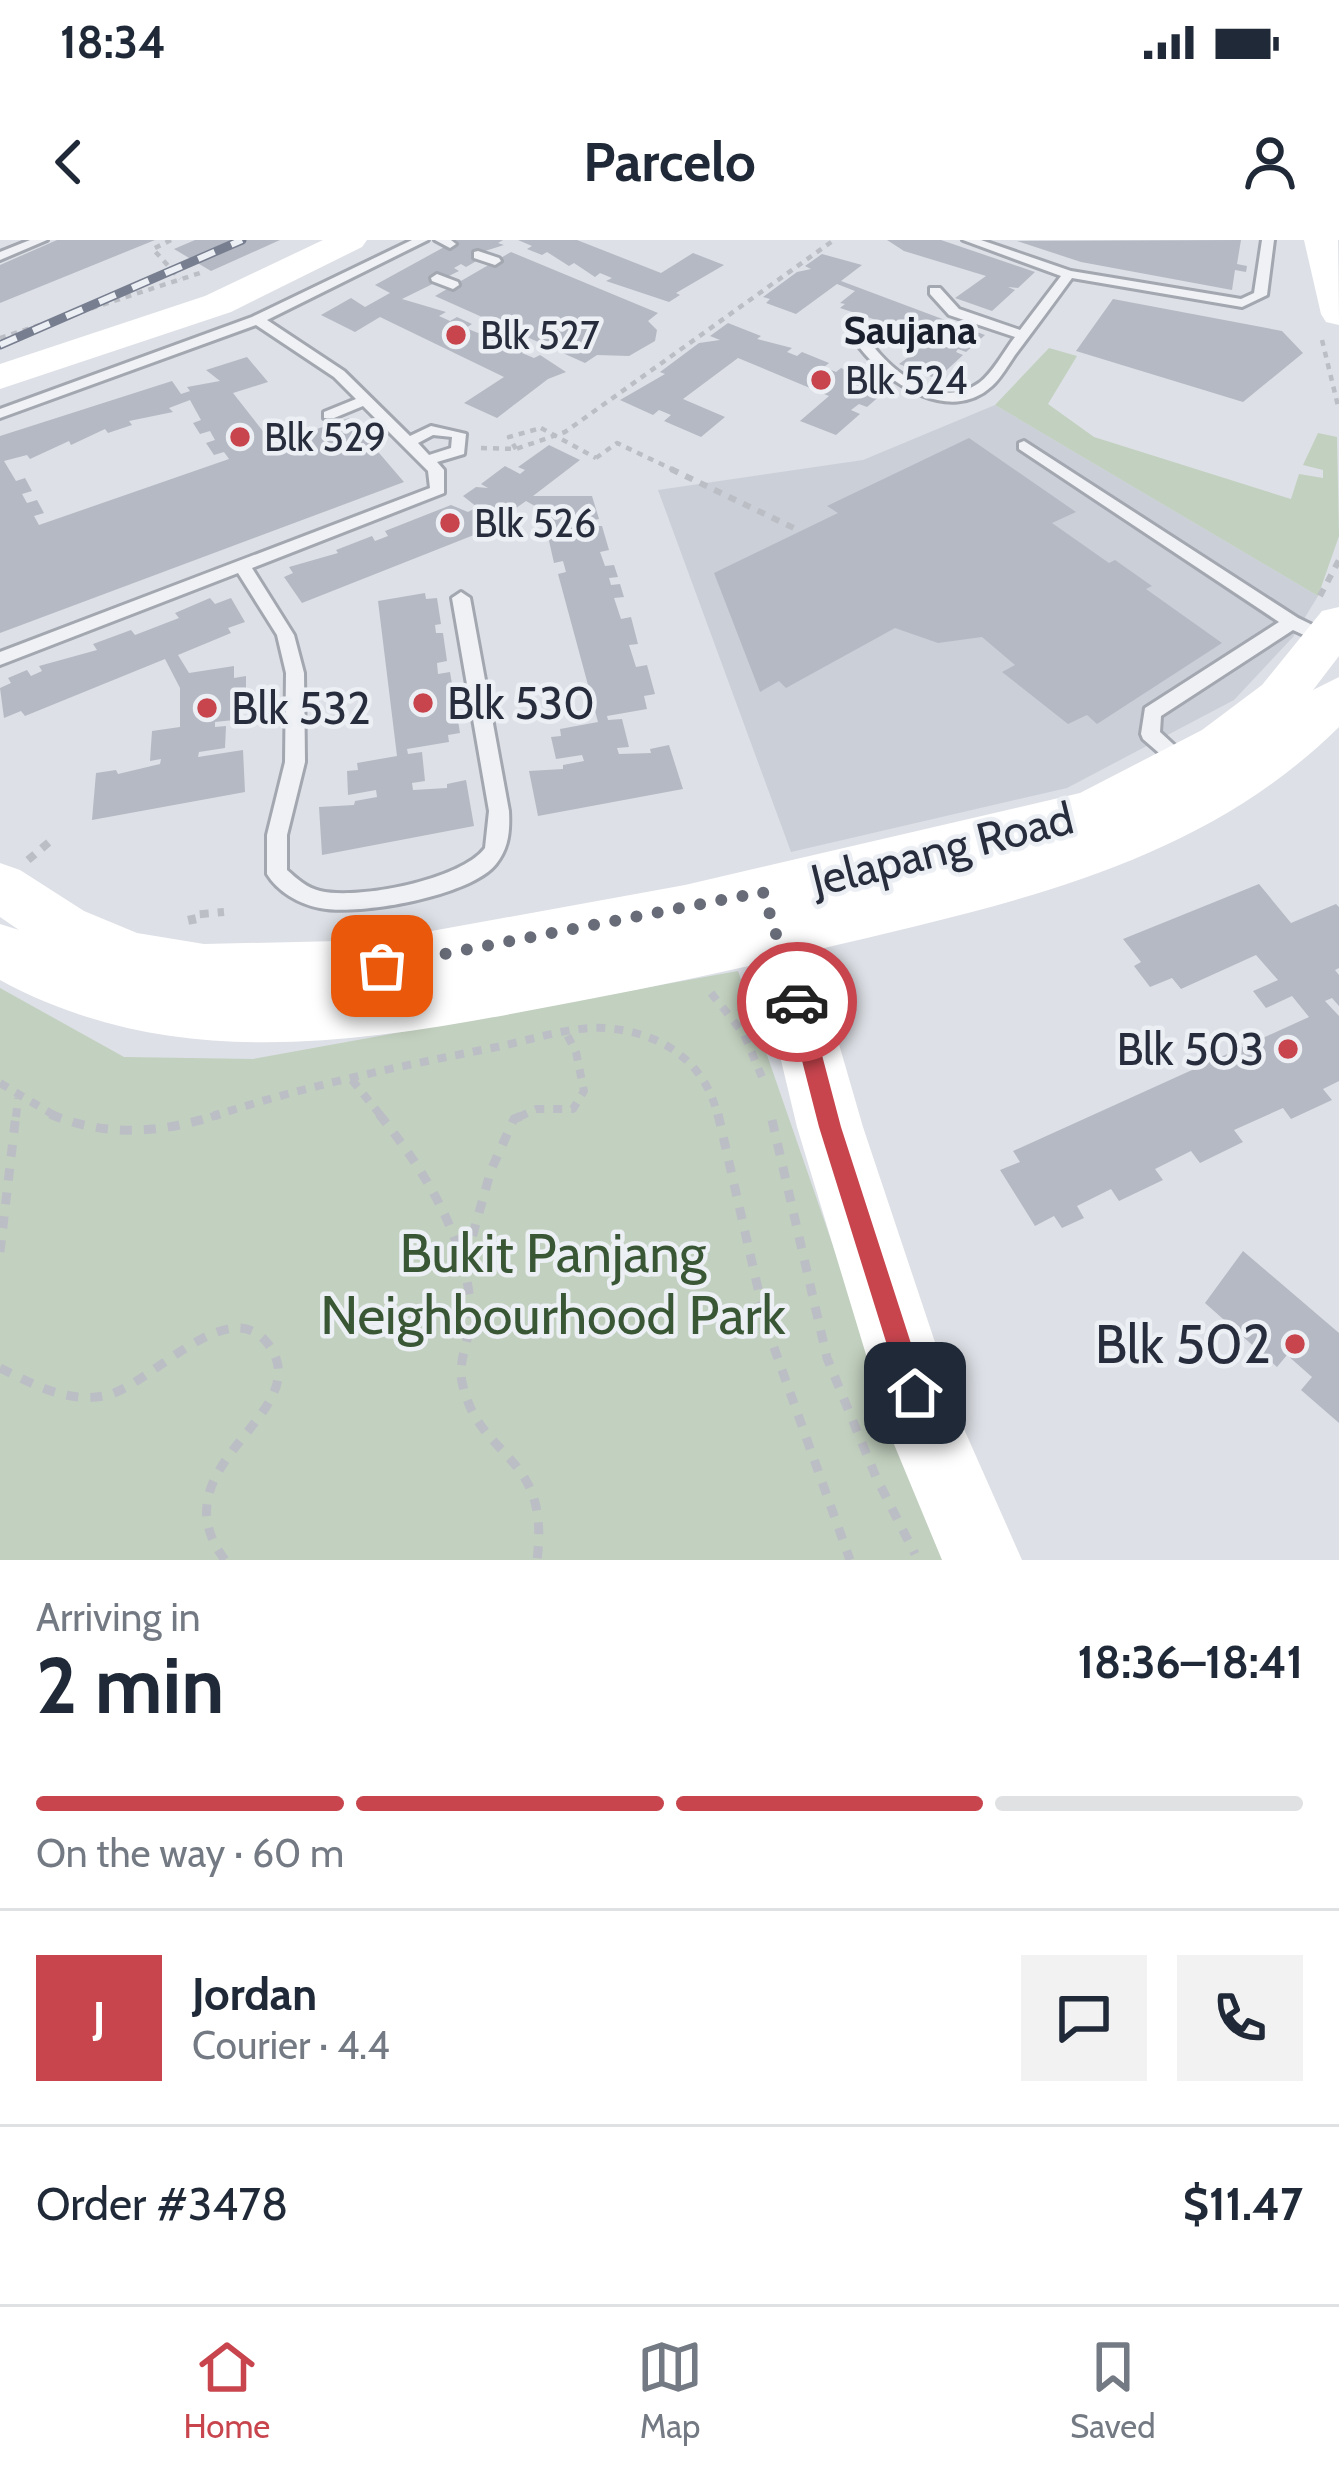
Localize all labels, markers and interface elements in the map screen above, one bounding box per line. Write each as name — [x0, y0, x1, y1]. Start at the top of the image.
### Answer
text: 18:34 — [60, 15, 166, 69]
icon: back — [36, 129, 102, 195]
text: Parcelo — [583, 129, 756, 195]
icon: person — [1237, 129, 1303, 195]
district label: Saujana — [843, 306, 977, 354]
place label: Blk 527 — [480, 311, 600, 359]
marker: Blk 527 — [443, 322, 469, 348]
place label: Blk 524 — [845, 356, 968, 404]
marker: Blk 524 — [808, 367, 834, 393]
place label: Blk 529 — [264, 413, 386, 461]
marker: Blk 529 — [227, 424, 253, 450]
place label: Blk 526 — [474, 499, 596, 547]
marker: Blk 526 — [437, 510, 463, 536]
place label: Blk 530 — [447, 676, 595, 730]
place label: Blk 532 — [231, 681, 371, 735]
marker: Blk 530 — [410, 690, 436, 716]
marker: Blk 532 — [194, 695, 220, 721]
street label: Jelapang Road — [804, 790, 1079, 908]
pin — [331, 915, 433, 1017]
icon: bag — [349, 933, 415, 999]
courier — [737, 942, 857, 1062]
icon: car — [764, 969, 830, 1035]
place label: Blk 503 — [1116, 1022, 1264, 1076]
marker: Blk 503 — [1275, 1036, 1301, 1062]
park label: Bukit Panjang Neighbourhood Park — [320, 1220, 787, 1348]
place label: Blk 502 — [1095, 1311, 1271, 1377]
marker: Blk 502 — [1282, 1331, 1308, 1357]
pin — [864, 1342, 966, 1444]
icon: home — [882, 1360, 948, 1426]
text: Arriving in — [36, 1593, 200, 1641]
text: 18:36–18:41 — [1077, 1635, 1303, 1689]
text: 2 min — [36, 1638, 224, 1733]
text: On the way · 60 m — [36, 1829, 344, 1877]
button: chat — [1021, 1955, 1147, 2081]
button: phone — [1177, 1955, 1303, 2081]
text: Jordan — [192, 1967, 317, 2021]
text: J — [93, 1991, 105, 2045]
text: Courier · 4.4 — [192, 2021, 390, 2069]
text: Order #3478 — [36, 2177, 288, 2231]
text: $11.47 — [1183, 2177, 1303, 2231]
tab: Home — [183, 2334, 270, 2446]
tab: Map — [637, 2334, 703, 2446]
tab: Saved — [1070, 2334, 1156, 2446]

